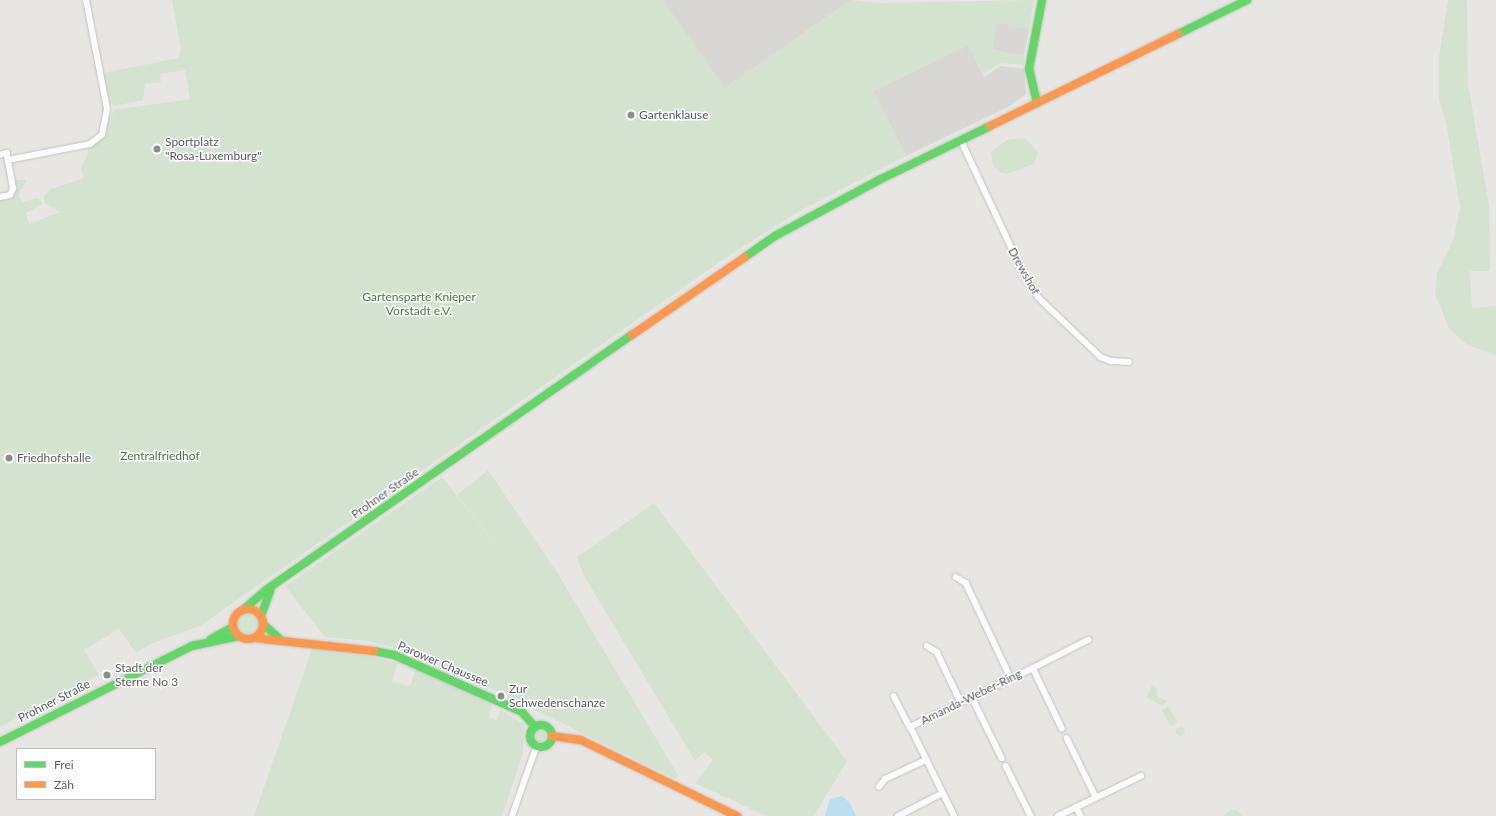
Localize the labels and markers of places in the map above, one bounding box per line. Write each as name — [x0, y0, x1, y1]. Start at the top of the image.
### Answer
place label: Gartenklause — [639, 108, 708, 122]
marker: Gartenklause — [626, 110, 636, 120]
place label: Sportplatz "Rosa-Luxemburg" — [165, 135, 262, 163]
marker: Sportplatz "Rosa-Luxemburg" — [152, 144, 162, 154]
place label: Friedhofshalle — [17, 451, 91, 465]
marker: Friedhofshalle — [4, 453, 14, 463]
place label: Stadt der Sterne No 3 — [115, 661, 178, 689]
marker: Stadt der Sterne No 3 — [102, 670, 112, 680]
place label: Zur Schwedenschanze — [509, 682, 605, 710]
marker: Zur Schwedenschanze — [496, 691, 506, 701]

